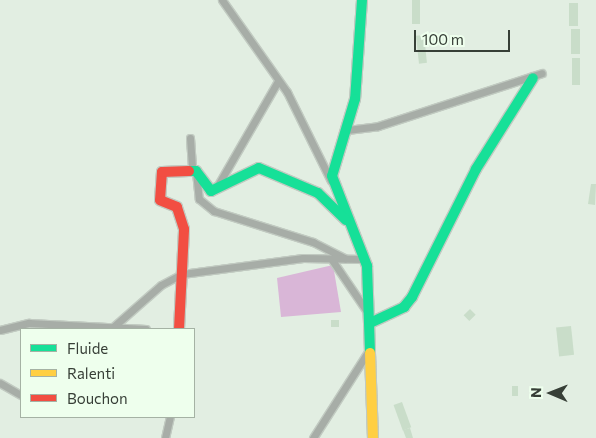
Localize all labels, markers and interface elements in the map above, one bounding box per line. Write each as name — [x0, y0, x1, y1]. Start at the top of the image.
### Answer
scale bar — [416, 20, 512, 52]
text: 100 m — [422, 30, 464, 48]
legend — [20, 328, 195, 418]
text: Fluide — [67, 339, 108, 357]
text: Ralenti — [67, 364, 115, 382]
north arrow — [526, 368, 576, 418]
text: N — [527, 387, 544, 398]
text: Bouchon — [67, 389, 128, 407]

